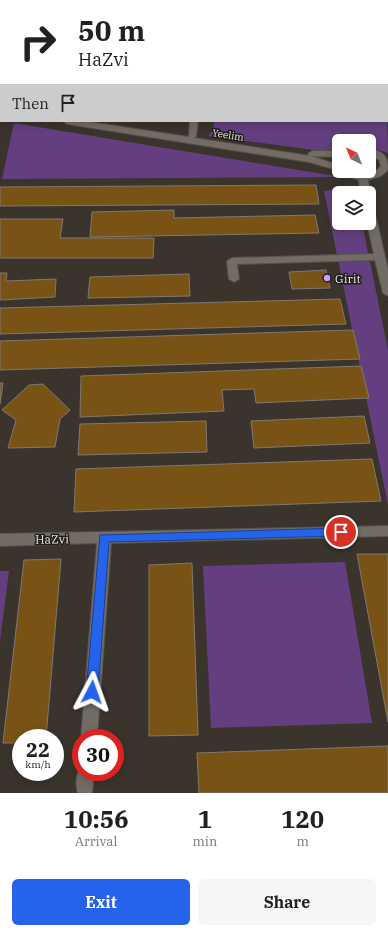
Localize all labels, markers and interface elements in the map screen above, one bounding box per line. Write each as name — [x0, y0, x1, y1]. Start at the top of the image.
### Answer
text: 50 m — [78, 12, 145, 49]
icon: right — [12, 16, 64, 68]
text: HaZvi — [78, 48, 129, 71]
icon: arrive — [57, 92, 79, 114]
text: Then — [12, 94, 49, 113]
street label: Yeelim — [211, 126, 245, 144]
north arrow — [332, 134, 376, 178]
map controls — [332, 134, 376, 230]
button: layers — [332, 186, 376, 230]
place label: Girit — [335, 271, 361, 286]
marker: Girit — [322, 273, 332, 283]
pin — [324, 515, 358, 549]
icon: arrive — [330, 521, 352, 543]
street label: HaZvi — [35, 531, 69, 547]
position arrow — [71, 671, 113, 713]
speed limit sign: 30 — [72, 729, 124, 781]
text: 22 — [26, 736, 50, 763]
text: km/h — [25, 758, 51, 771]
text: 10:56 — [64, 803, 129, 835]
text: 1 — [198, 803, 212, 835]
text: 120 — [281, 803, 324, 835]
text: Arrival — [75, 833, 117, 850]
text: min — [192, 833, 217, 850]
text: m — [296, 833, 309, 850]
button: Exit — [12, 879, 190, 925]
button: Share — [198, 879, 376, 925]

